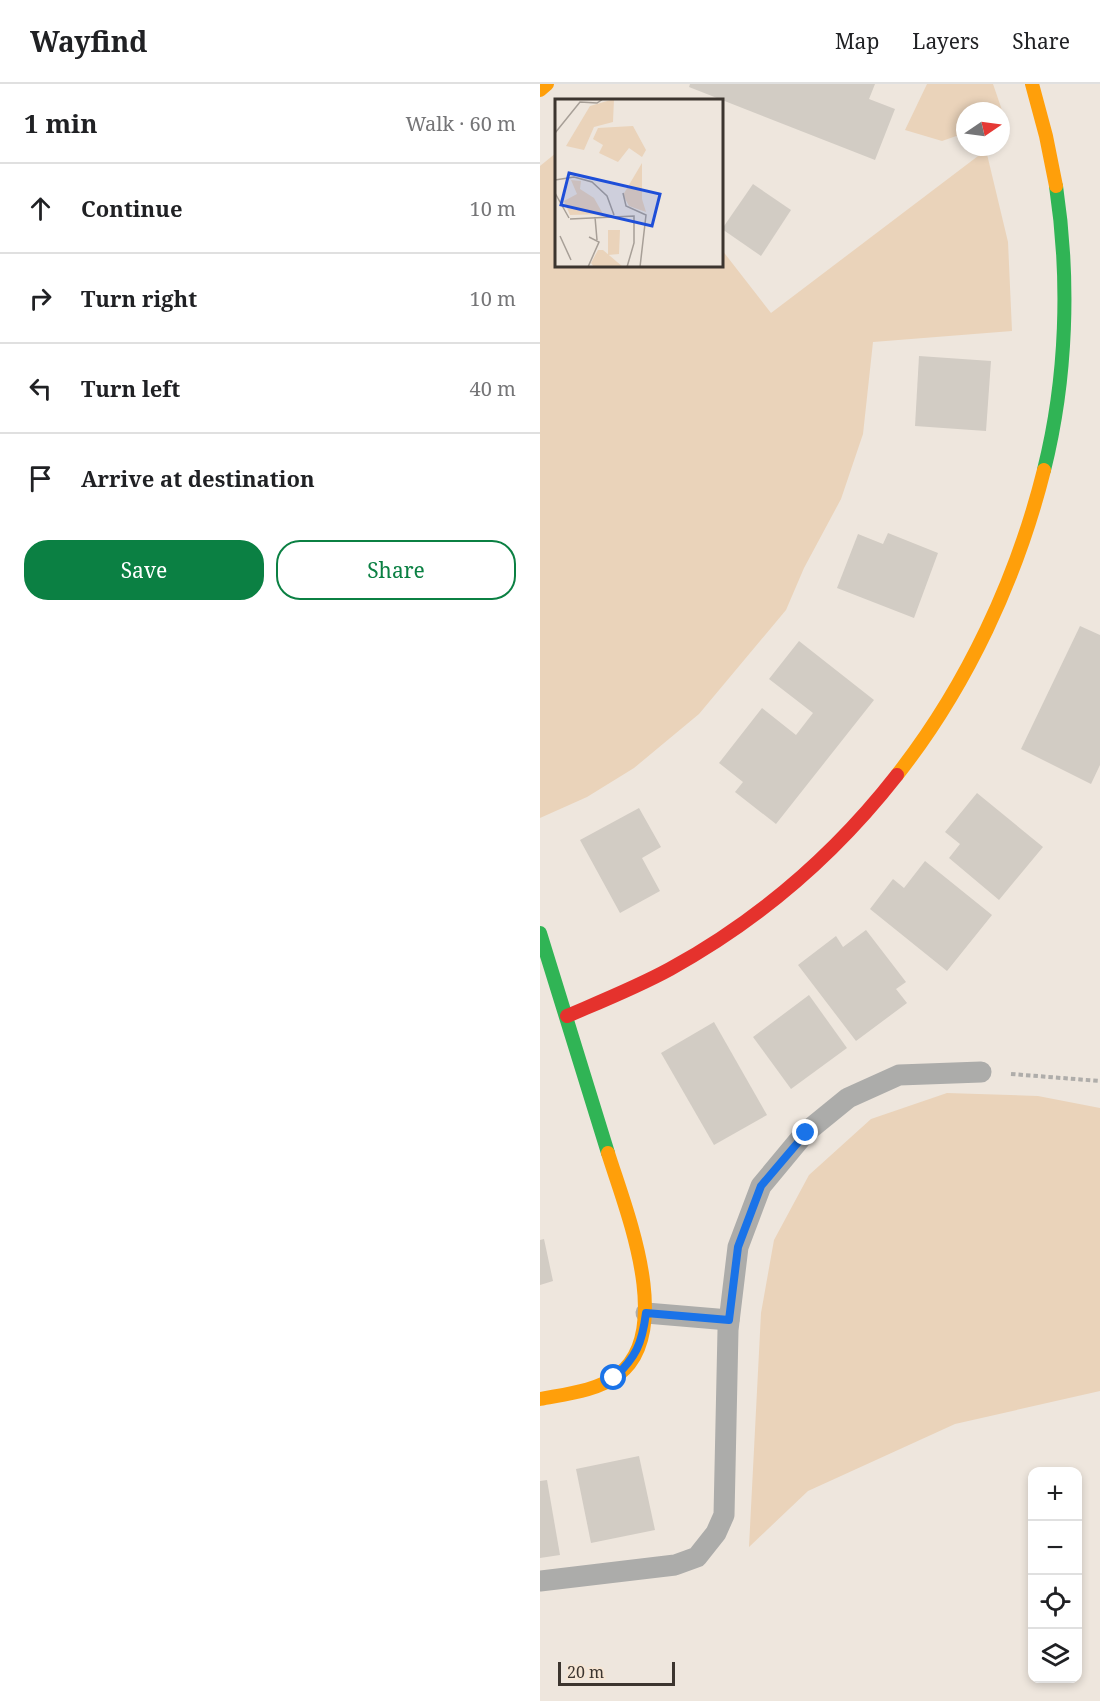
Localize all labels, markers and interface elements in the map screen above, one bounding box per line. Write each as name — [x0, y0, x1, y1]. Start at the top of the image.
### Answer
text: Wayfind — [30, 22, 148, 60]
text: Map — [835, 27, 879, 55]
text: Layers — [912, 27, 979, 55]
text: Share — [1012, 27, 1070, 55]
inset map — [555, 99, 723, 267]
north arrow — [956, 102, 1010, 156]
text: 1 min — [24, 105, 98, 141]
text: Walk · 60 m — [405, 110, 516, 137]
icon: ahead — [24, 192, 57, 225]
text: Continue — [81, 193, 183, 223]
text: 10 m — [470, 195, 516, 222]
icon: right — [24, 282, 57, 315]
text: Turn right — [81, 283, 197, 313]
text: 10 m — [470, 285, 516, 312]
icon: left — [24, 372, 57, 405]
text: Turn left — [81, 373, 180, 403]
text: 40 m — [470, 375, 516, 402]
icon: arrive — [24, 462, 57, 495]
text: Arrive at destination — [81, 463, 315, 493]
button: Save — [24, 540, 264, 600]
button: Share — [276, 540, 516, 600]
route end — [792, 1119, 818, 1145]
route start — [600, 1364, 626, 1390]
map controls — [1028, 1467, 1082, 1683]
button: + — [1028, 1467, 1082, 1521]
button: − — [1028, 1521, 1082, 1575]
button: locate — [1028, 1575, 1082, 1629]
button: layers — [1028, 1629, 1082, 1683]
scale bar — [558, 1659, 675, 1686]
text: 20 m — [567, 1661, 604, 1683]

